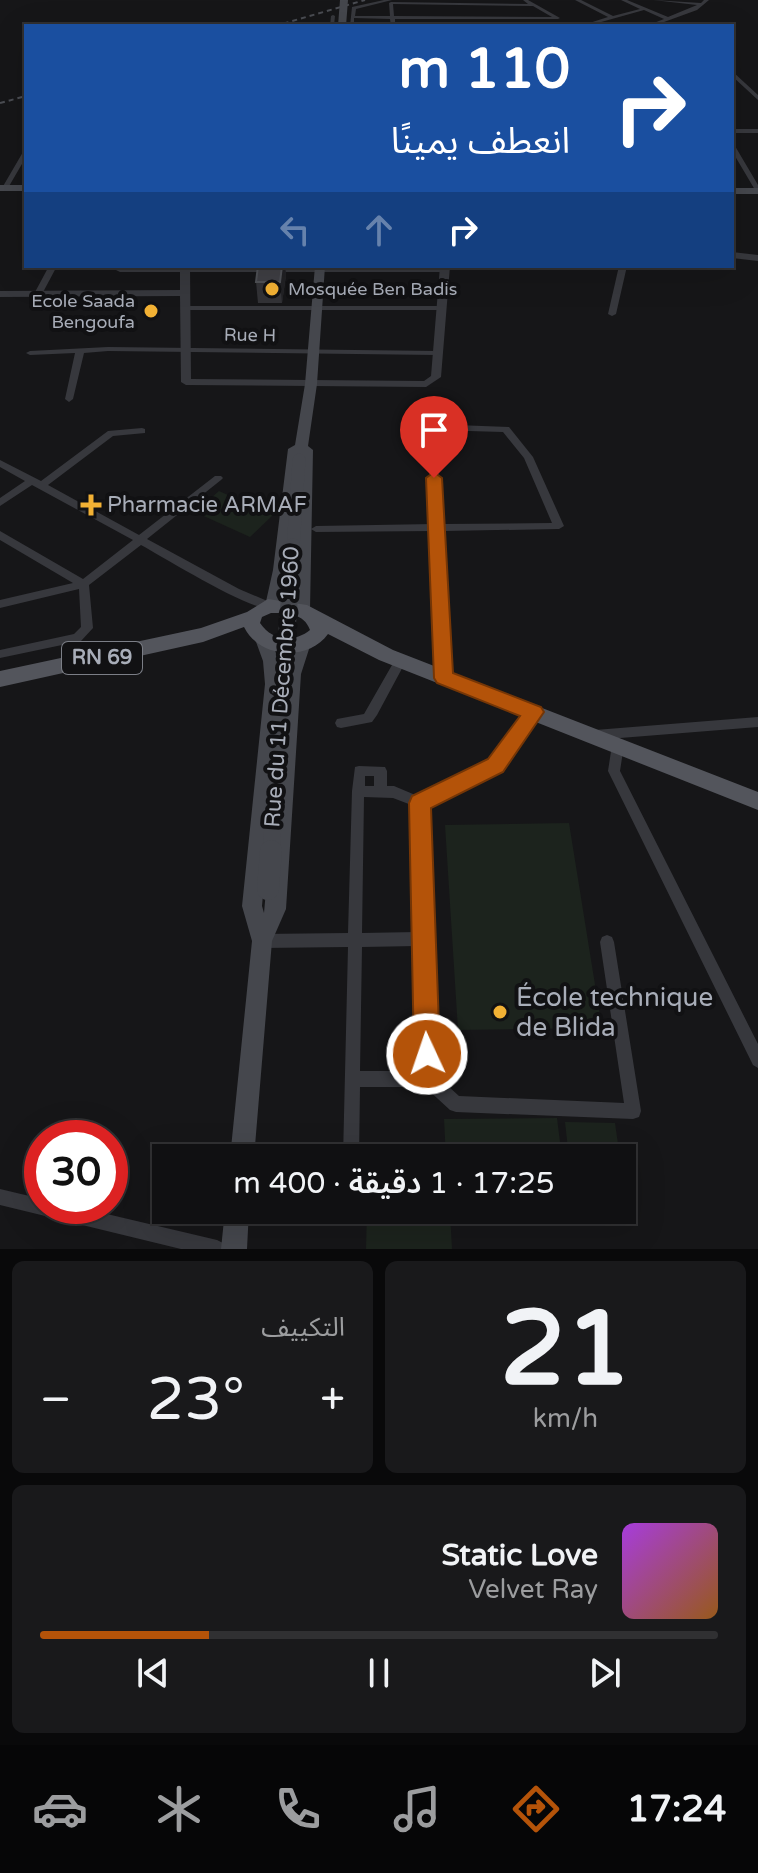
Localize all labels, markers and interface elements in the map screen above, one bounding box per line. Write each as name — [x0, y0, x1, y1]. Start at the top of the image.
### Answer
text: 110 m — [399, 36, 570, 103]
icon: right — [598, 56, 702, 160]
text: انعطف يمينًا — [391, 120, 570, 163]
icon: left — [273, 208, 317, 252]
icon: ahead — [357, 208, 401, 252]
icon: right — [441, 208, 485, 252]
place label: Mosquée Ben Badis — [288, 278, 457, 300]
marker: Mosquée Ben Badis — [263, 280, 281, 298]
place label: Ecole Saada Bengoufa — [31, 290, 135, 333]
marker: Ecole Saada Bengoufa — [142, 302, 160, 320]
street label: Rue H — [224, 324, 276, 346]
pin — [400, 396, 468, 478]
icon: arrive — [412, 408, 456, 452]
place label: Pharmacie ARMAF — [107, 492, 307, 518]
marker: Pharmacie ARMAF — [82, 496, 100, 514]
street label: Rue du 11 Décembre 1960 — [259, 546, 305, 828]
road number: RN 69 — [62, 642, 142, 674]
place label: École technique de Blida — [516, 982, 713, 1043]
marker: École technique de Blida — [491, 1003, 509, 1021]
position arrow — [385, 1012, 469, 1096]
speed limit sign: 30 — [24, 1120, 128, 1224]
text: 17:25 · 1 دقيقة · 400 m — [233, 1165, 555, 1202]
text: 21 — [500, 1288, 631, 1413]
text: التكييف — [261, 1312, 345, 1343]
text: 23° — [147, 1364, 245, 1436]
text: − — [40, 1374, 71, 1427]
text: + — [320, 1374, 345, 1427]
text: km/h — [533, 1403, 598, 1434]
text: Static Love — [442, 1537, 598, 1574]
text: Velvet Ray — [468, 1574, 598, 1605]
icon: previous — [131, 1651, 175, 1695]
icon: pause — [357, 1651, 401, 1695]
icon: next — [583, 1651, 627, 1695]
icon: car — [32, 1781, 88, 1837]
icon: climate — [151, 1781, 207, 1837]
icon: phone — [270, 1781, 326, 1837]
icon: music — [389, 1781, 445, 1837]
icon: directions — [508, 1781, 564, 1837]
text: 17:24 — [627, 1788, 726, 1831]

